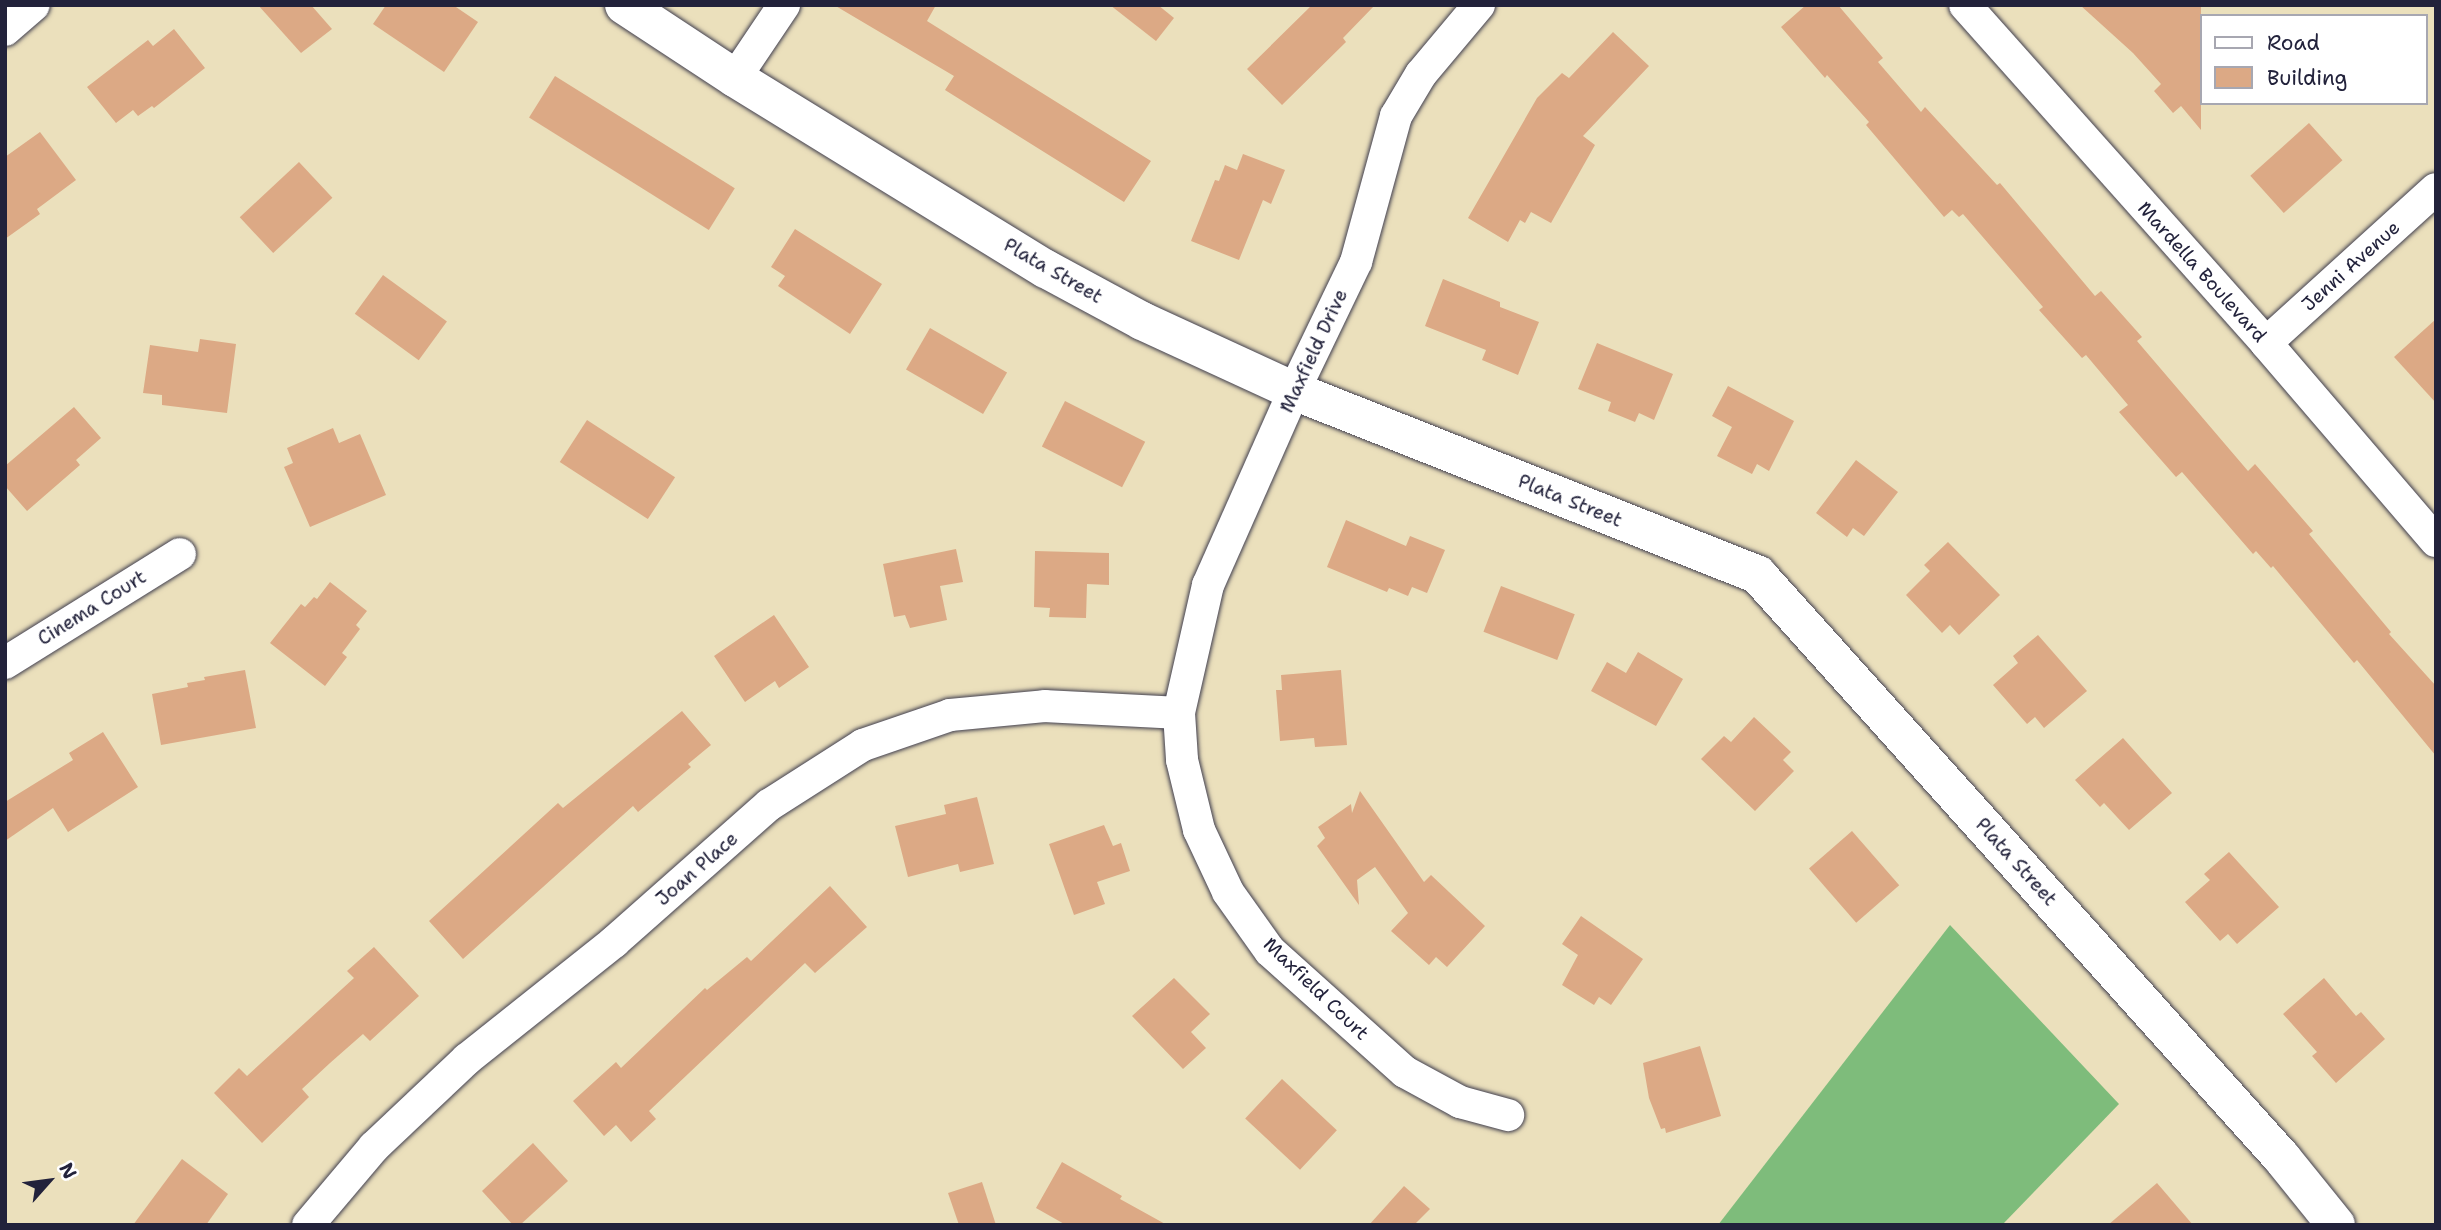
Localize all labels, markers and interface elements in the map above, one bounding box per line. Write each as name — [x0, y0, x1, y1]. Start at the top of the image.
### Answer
legend — [2200, 14, 2427, 105]
text: Road — [2267, 29, 2320, 57]
text: Building — [2267, 64, 2347, 92]
street label: Mardella Boulevard — [2133, 197, 2271, 347]
street label: Jenni Avenue — [2297, 216, 2405, 316]
street label: Plata Street — [1000, 234, 1106, 308]
street label: Maxfield Drive — [1275, 286, 1353, 416]
street label: Plata Street — [1515, 470, 1625, 532]
street label: Cinema Court — [34, 566, 150, 650]
street label: Plata Street — [1971, 813, 2061, 911]
street label: Joan Place — [651, 827, 743, 911]
street label: Maxfield Court — [1259, 933, 1373, 1045]
north arrow — [14, 1146, 84, 1216]
text: N — [53, 1158, 83, 1183]

